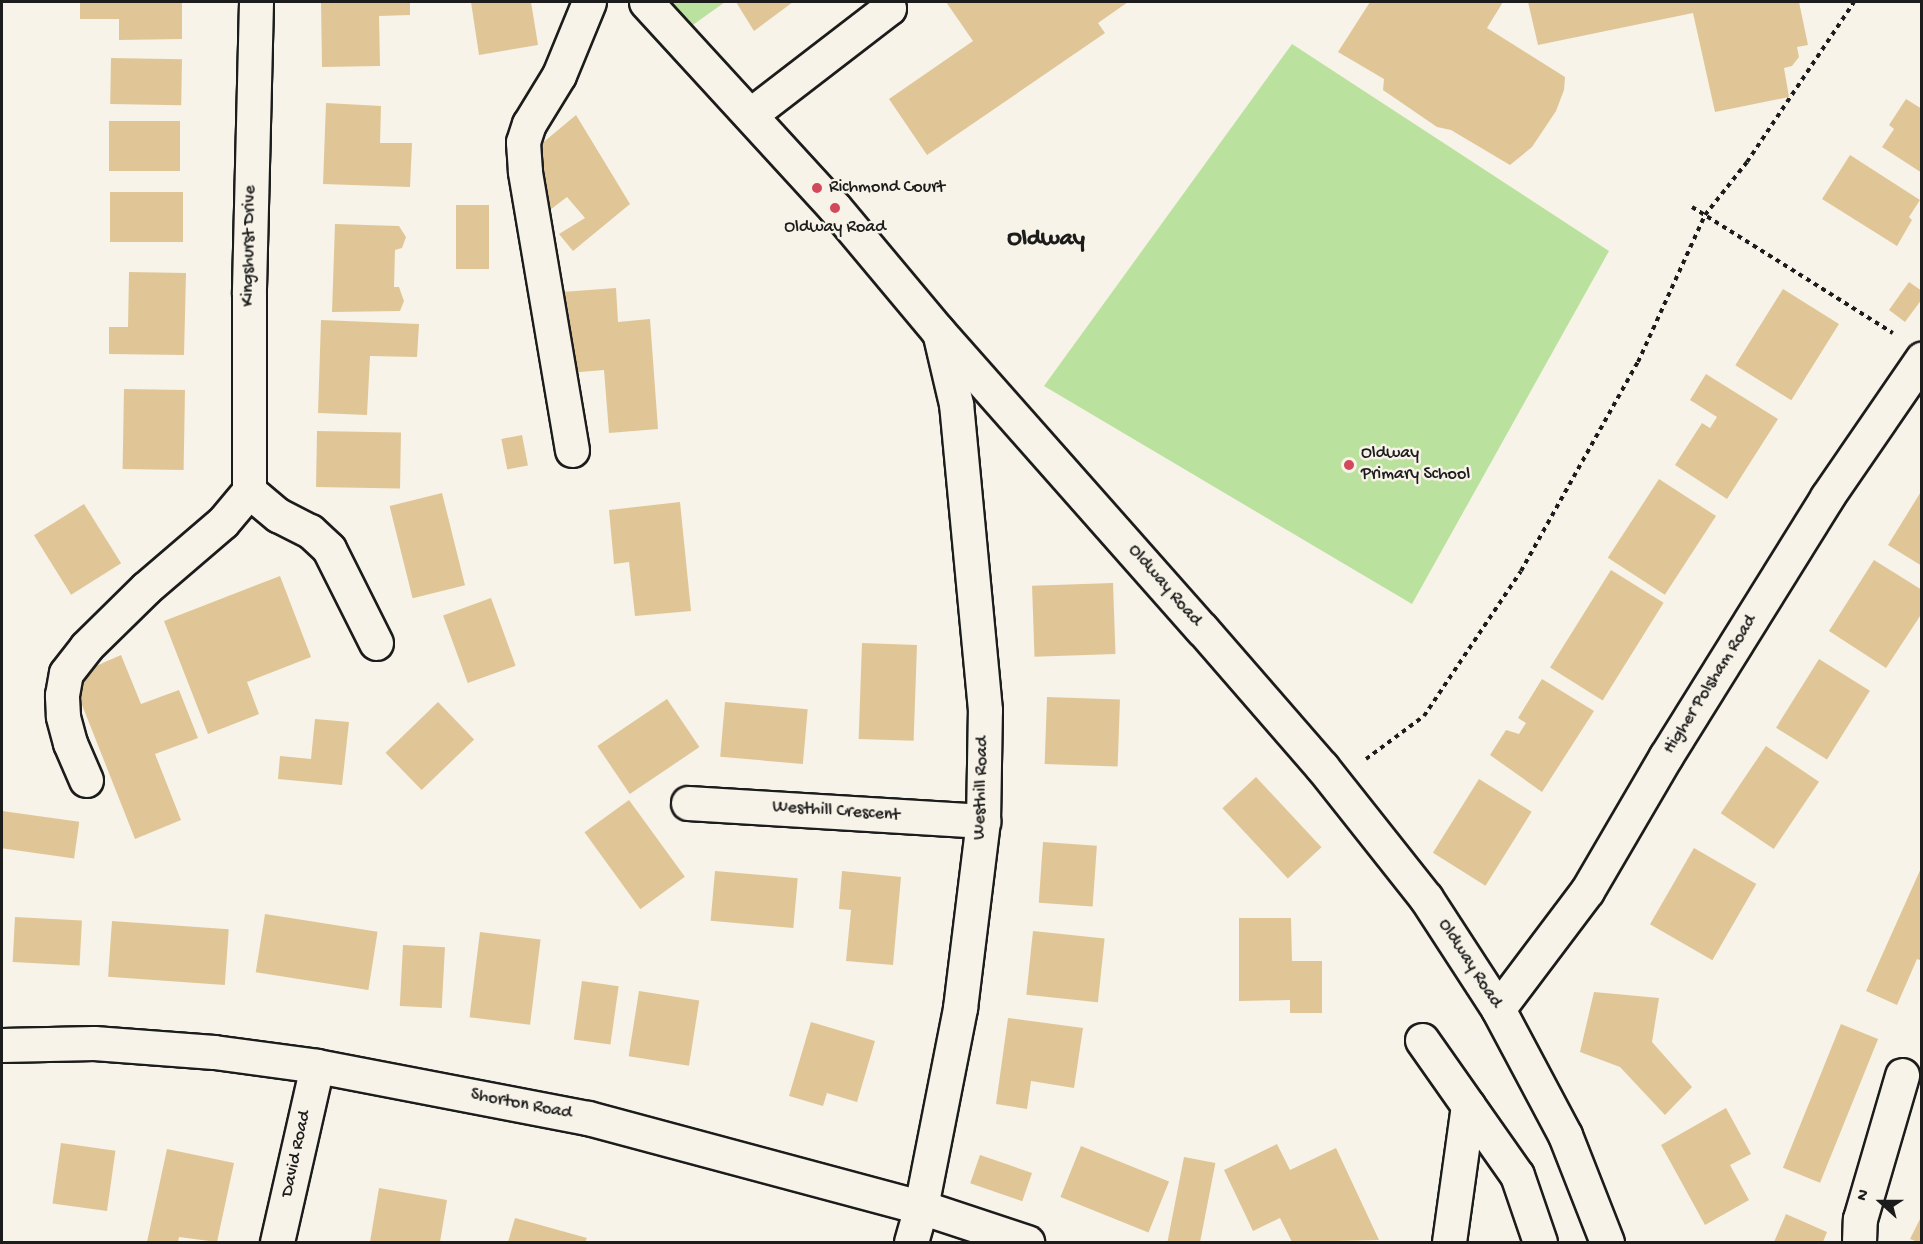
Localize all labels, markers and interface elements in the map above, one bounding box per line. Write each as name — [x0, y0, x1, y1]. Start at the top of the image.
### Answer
place label: Richmond Court — [829, 177, 945, 199]
marker: Richmond Court — [810, 181, 824, 195]
street label: Kingshurst Drive — [238, 185, 262, 307]
marker: Oldway Road — [828, 201, 842, 215]
place label: Oldway Road — [784, 217, 886, 239]
district label: Oldway — [1007, 226, 1085, 254]
place label: Oldway Primary School — [1361, 444, 1470, 486]
marker: Oldway Primary School — [1342, 458, 1356, 472]
street label: Oldway Road — [1122, 541, 1206, 631]
street label: Higher Polsham Road — [1659, 611, 1763, 759]
street label: Westhill Road — [969, 736, 995, 840]
street label: Westhill Crescent — [772, 797, 900, 827]
street label: Oldway Road — [1432, 915, 1506, 1013]
street label: Shorton Road — [469, 1085, 573, 1125]
street label: David Road — [277, 1109, 317, 1199]
north arrow — [1851, 1172, 1911, 1232]
text: N — [1853, 1187, 1874, 1204]

